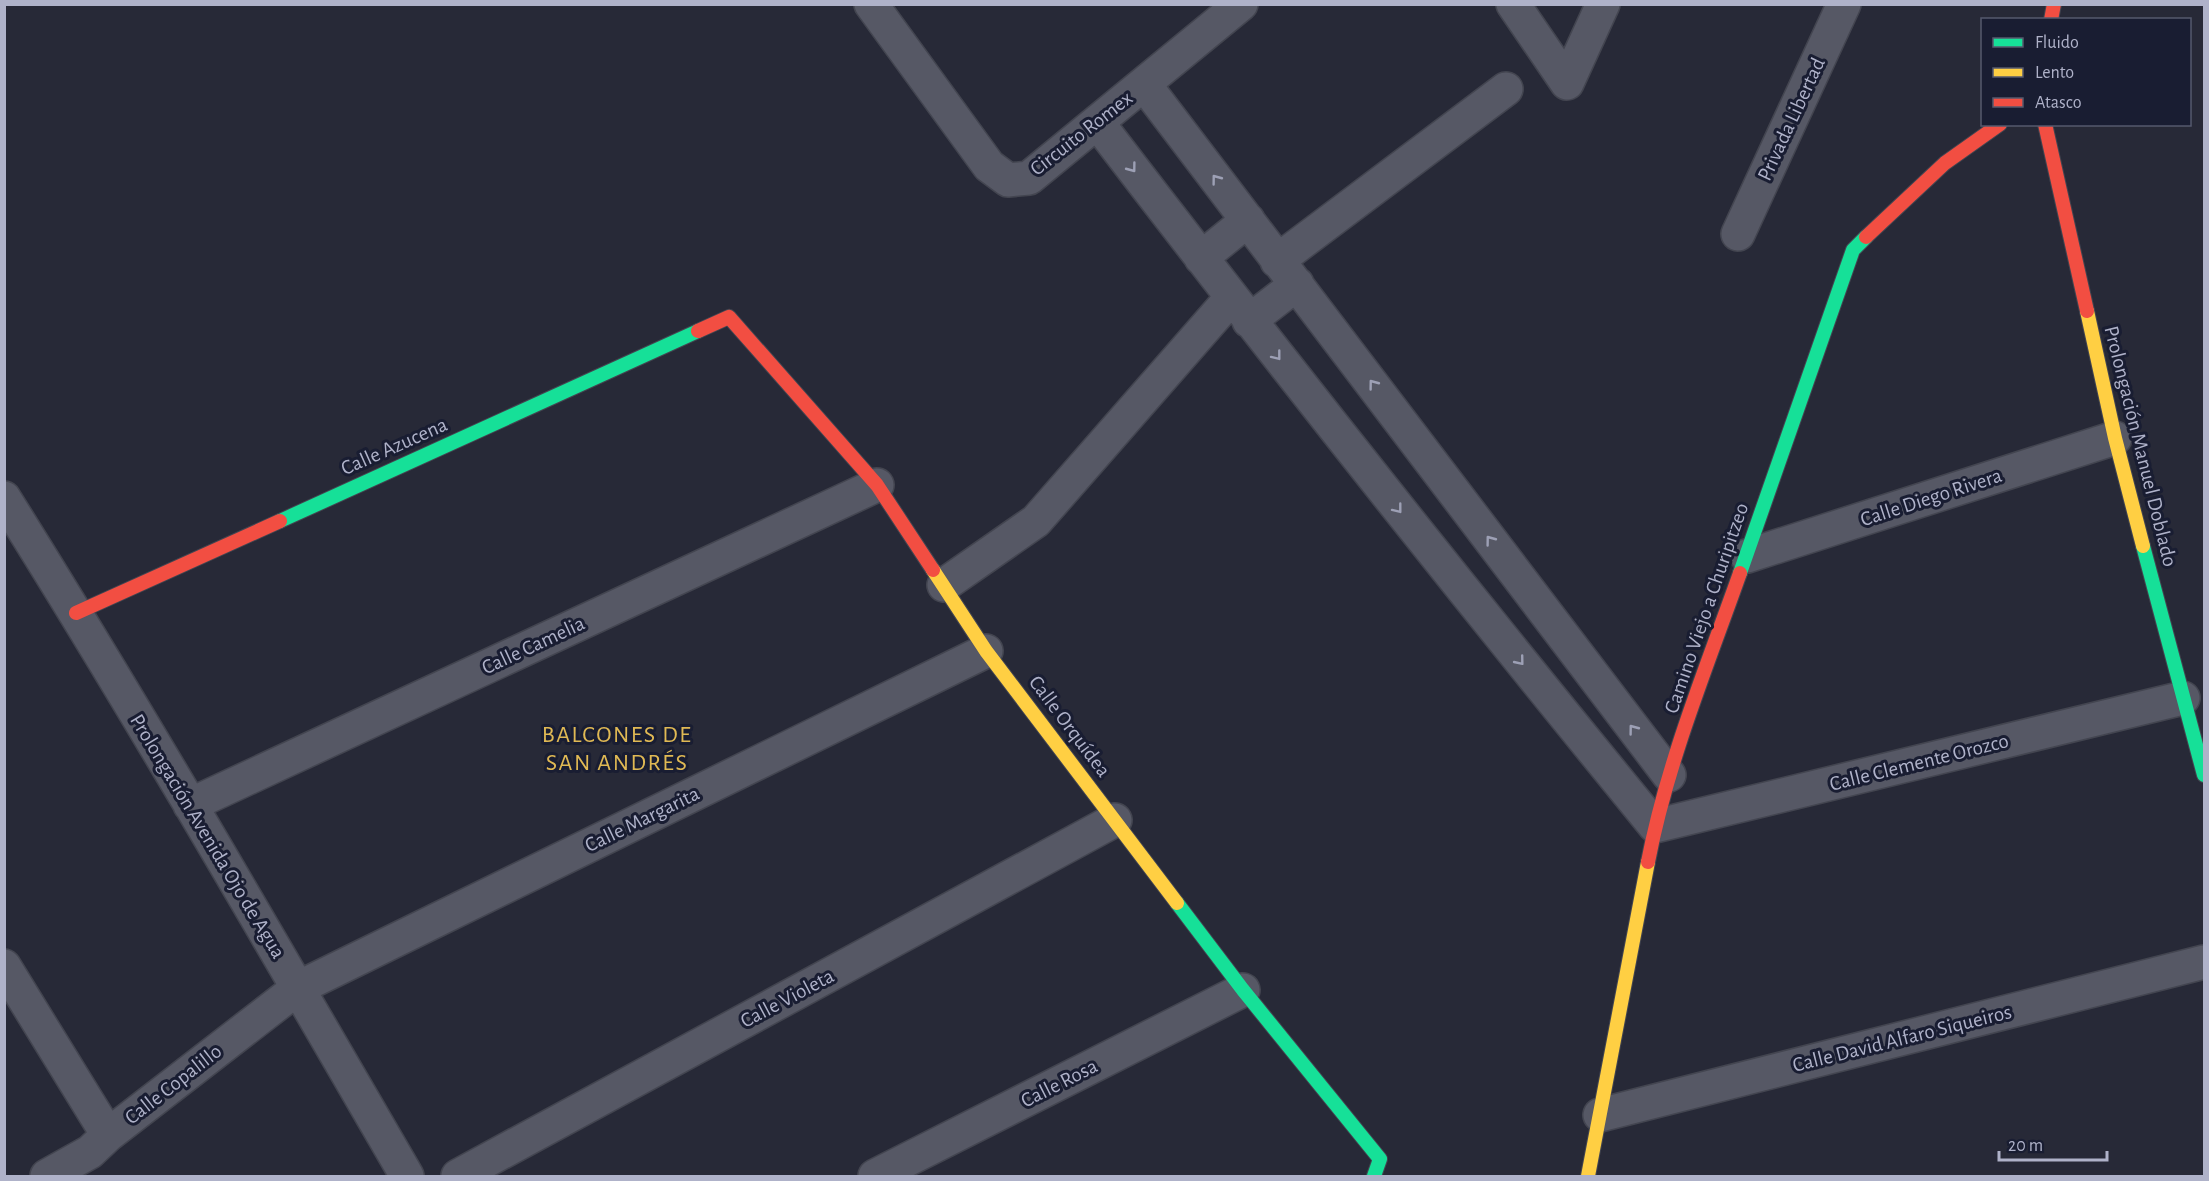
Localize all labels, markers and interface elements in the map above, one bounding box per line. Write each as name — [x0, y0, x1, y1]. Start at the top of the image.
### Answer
legend — [1981, 18, 2191, 126]
text: Fluido — [2035, 34, 2079, 52]
street label: Privada Libertad — [1754, 54, 1829, 184]
text: Lento — [2035, 64, 2074, 82]
street label: Circuito Romex — [1026, 87, 1136, 180]
text: Atasco — [2035, 94, 2082, 112]
one-way arrow — [1125, 162, 1136, 173]
one-way arrow — [1213, 174, 1224, 185]
street label: Prolongación Manuel Doblado — [2100, 324, 2181, 569]
one-way arrow — [1269, 349, 1280, 360]
one-way arrow — [1369, 380, 1380, 391]
street label: Calle Azucena — [338, 414, 451, 479]
street label: Calle Diego Rivera — [1858, 465, 2005, 530]
street label: Camino Viejo a Churipitzeo — [1661, 500, 1752, 716]
one-way arrow — [1391, 502, 1402, 513]
one-way arrow — [1486, 535, 1497, 546]
street label: Calle Camelia — [478, 612, 588, 678]
one-way arrow — [1513, 654, 1524, 665]
street label: Calle Orquídea — [1025, 672, 1115, 781]
street label: Prolongación Avenida Ojo de Agua — [126, 710, 289, 962]
district label: BALCONES DE SAN ANDRÉS — [542, 723, 692, 775]
one-way arrow — [1629, 724, 1640, 735]
street label: Calle Clemente Orozco — [1827, 730, 2011, 795]
street label: Calle Margarita — [582, 783, 703, 856]
street label: Calle Violeta — [737, 965, 838, 1032]
street label: Calle David Alfaro Siqueiros — [1790, 1001, 2014, 1076]
street label: Calle Copalillo — [121, 1040, 226, 1128]
street label: Calle Rosa — [1018, 1055, 1101, 1112]
scale bar — [1999, 1124, 2107, 1162]
text: 20 m — [2008, 1137, 2043, 1155]

